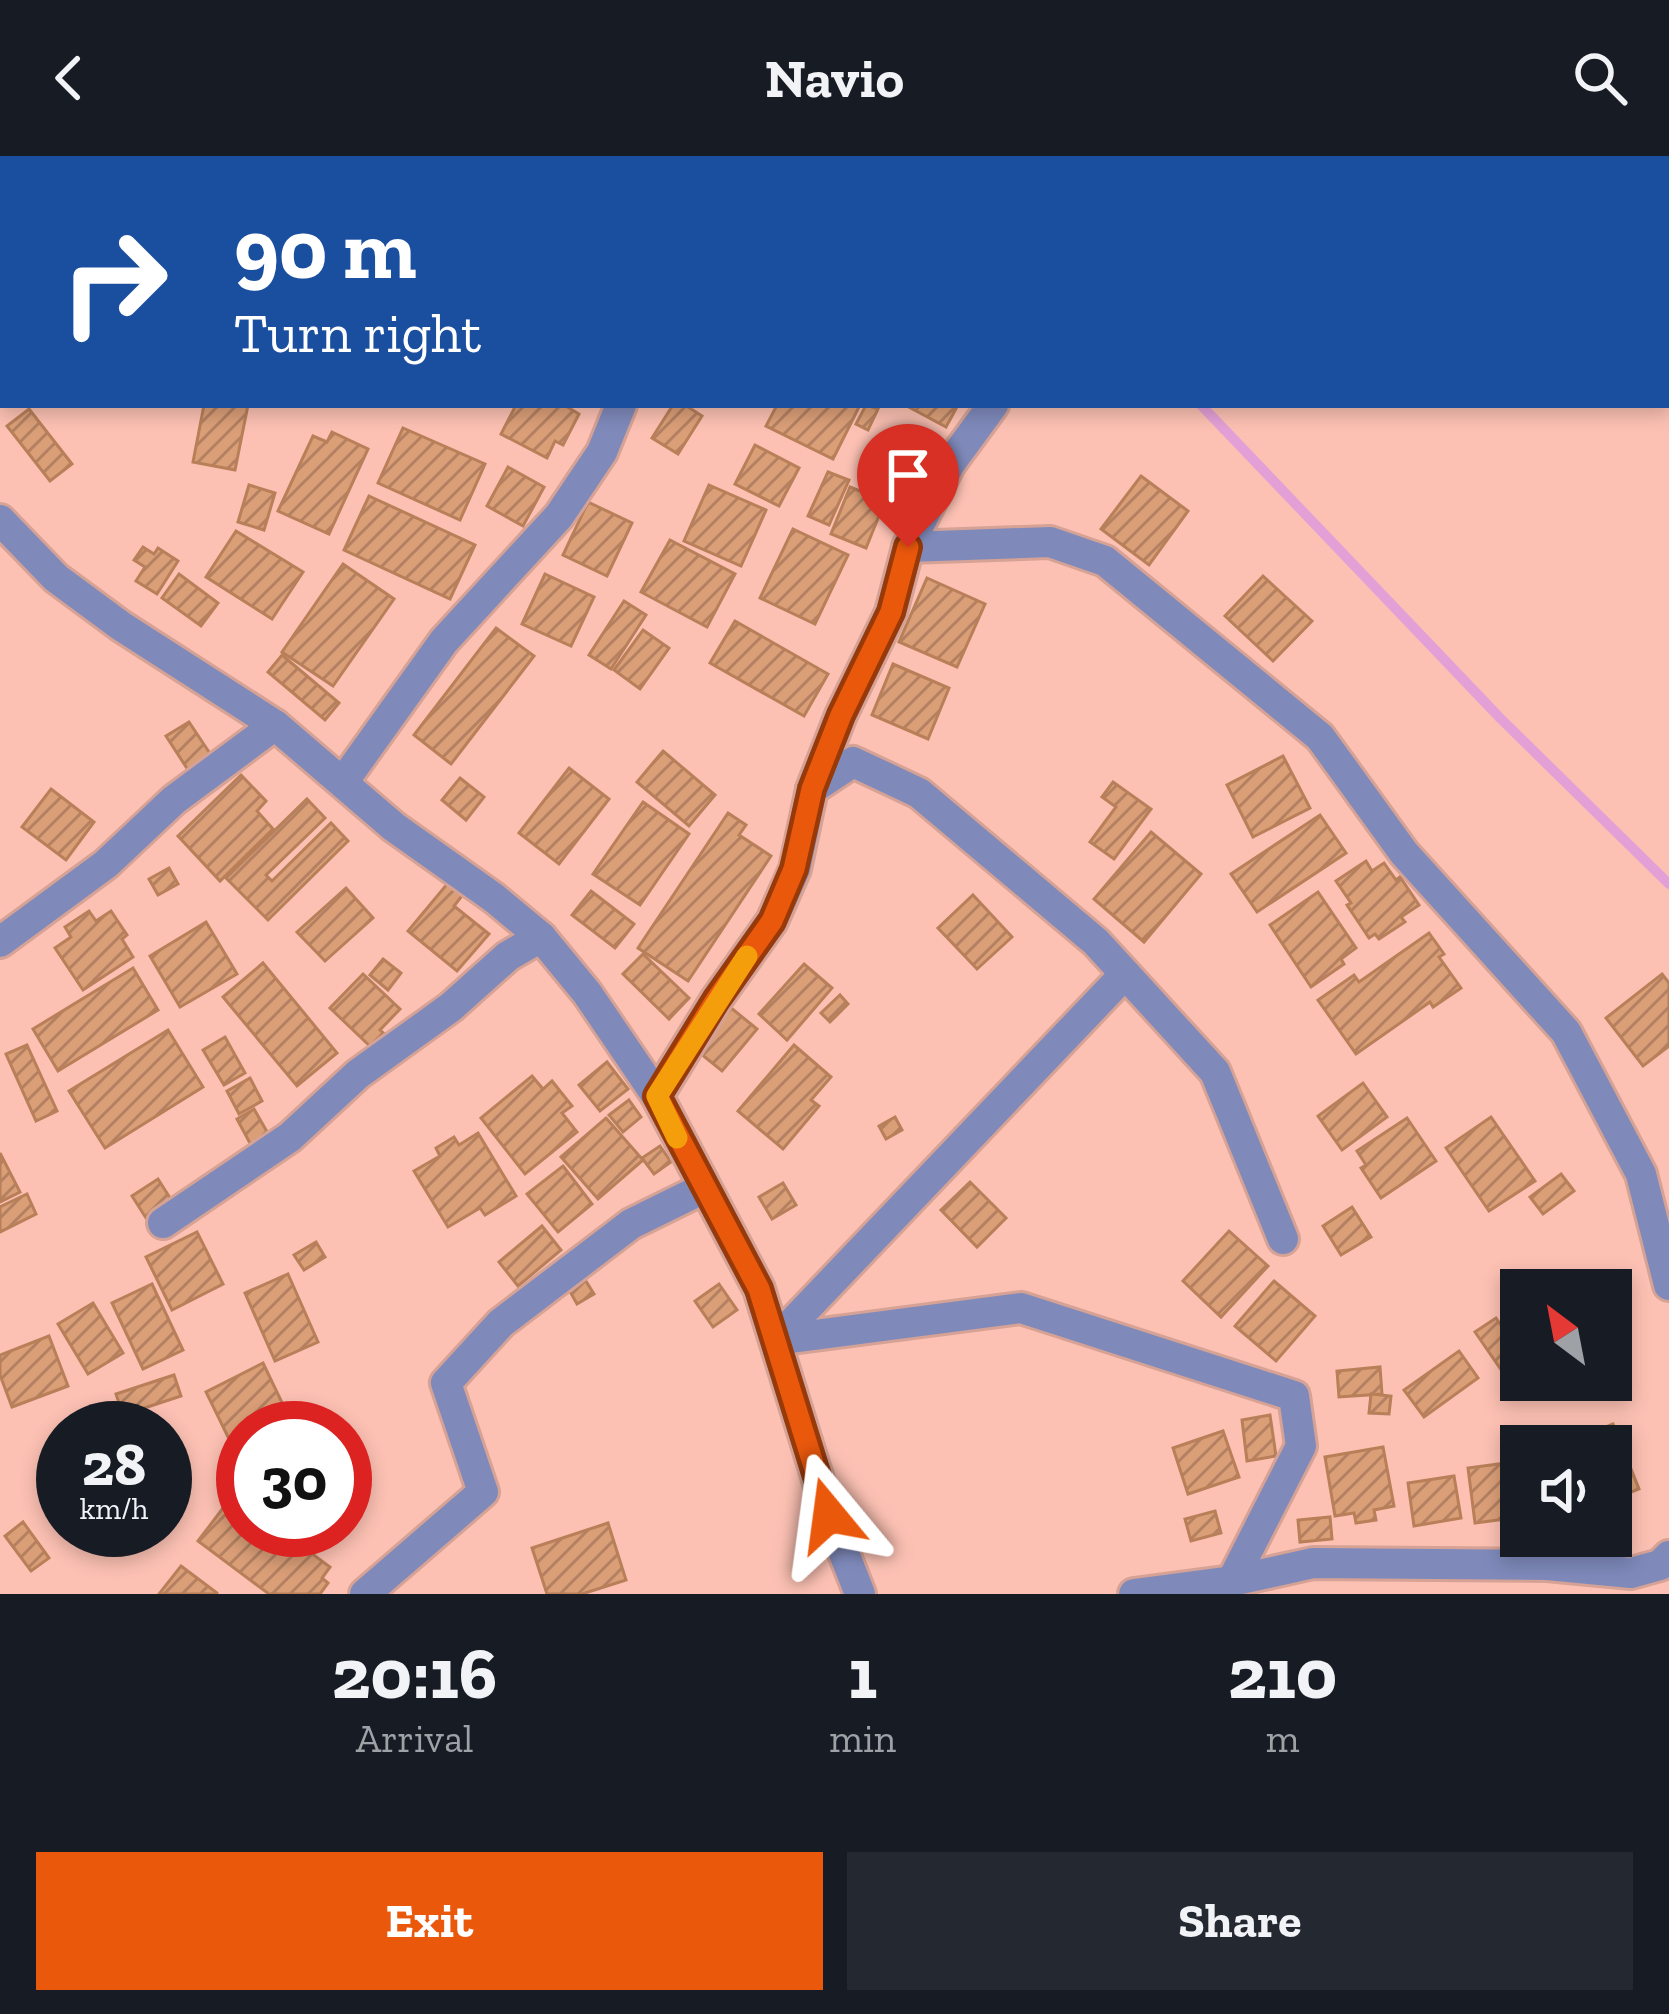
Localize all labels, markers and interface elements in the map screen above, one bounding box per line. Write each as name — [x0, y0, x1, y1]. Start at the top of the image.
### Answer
icon: back — [36, 45, 102, 111]
icon: search — [1567, 45, 1633, 111]
text: Navio — [765, 46, 904, 111]
text: 90 m — [234, 199, 417, 300]
icon: right — [36, 204, 192, 360]
text: Turn right — [234, 301, 481, 366]
pin — [857, 424, 959, 547]
icon: arrive — [875, 442, 941, 508]
north arrow — [1500, 1269, 1632, 1401]
map controls — [1500, 1269, 1632, 1557]
speed limit sign: 30 — [216, 1401, 372, 1557]
button: sound — [1500, 1425, 1632, 1557]
text: 28 — [82, 1428, 146, 1500]
position arrow — [766, 1452, 892, 1578]
text: km/h — [80, 1491, 148, 1527]
text: 20:16 — [332, 1630, 497, 1716]
text: 1 — [848, 1630, 877, 1716]
text: 210 — [1228, 1630, 1337, 1716]
text: Arrival — [356, 1715, 473, 1762]
text: min — [829, 1715, 896, 1762]
text: m — [1266, 1715, 1299, 1762]
button: Exit — [36, 1852, 823, 1990]
button: Share — [847, 1852, 1633, 1990]

